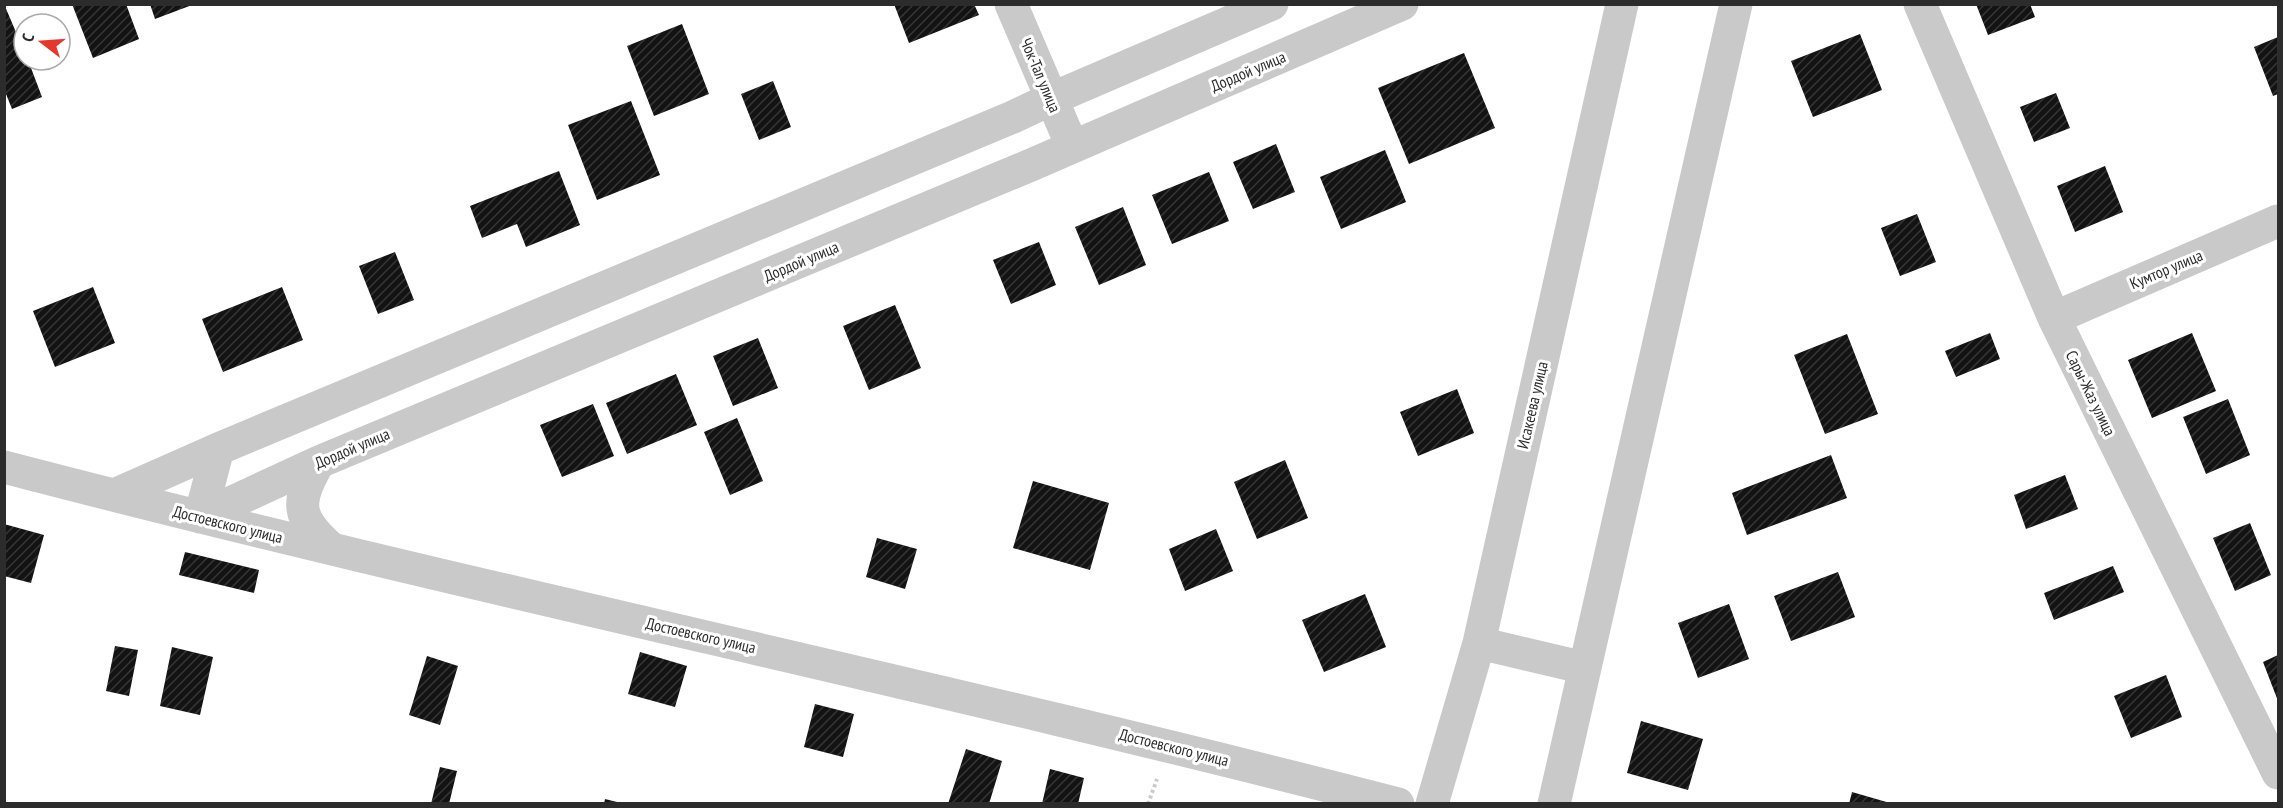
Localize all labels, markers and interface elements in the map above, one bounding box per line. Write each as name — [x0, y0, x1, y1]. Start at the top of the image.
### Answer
north arrow — [12, 12, 72, 72]
text: С — [17, 31, 38, 44]
street label: Чок-Тал улица — [1016, 35, 1066, 115]
street label: Дордой улица — [1208, 46, 1288, 96]
street label: Дордой улица — [761, 236, 841, 286]
street label: Кумтор улица — [2127, 245, 2205, 293]
street label: Сары-Жаз улица — [2062, 347, 2120, 439]
street label: Исакеева улица — [1512, 359, 1552, 451]
street label: Дордой улица — [312, 423, 392, 473]
street label: Достоевского улица — [171, 501, 285, 547]
street label: Достоевского улица — [644, 613, 758, 657]
street label: Достоевского улица — [1117, 724, 1231, 770]

